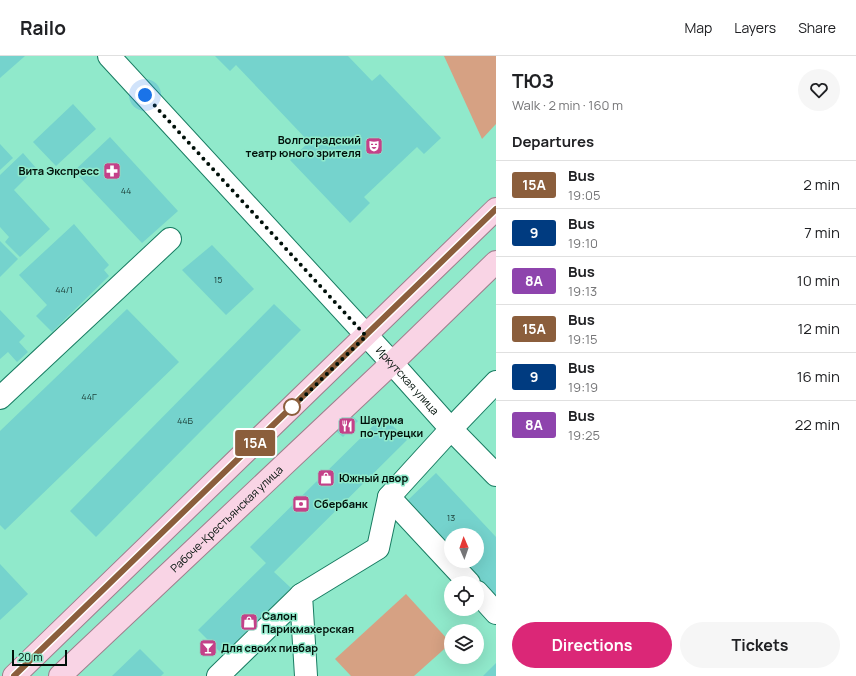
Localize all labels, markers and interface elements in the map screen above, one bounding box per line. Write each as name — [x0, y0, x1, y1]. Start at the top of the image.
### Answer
text: Railo — [20, 15, 66, 41]
text: Map — [684, 18, 712, 37]
text: Layers — [734, 18, 776, 37]
text: Share — [798, 18, 836, 37]
text: ТЮЗ — [512, 68, 554, 94]
button: heart — [798, 69, 840, 111]
your location — [135, 85, 155, 105]
text: Walk · 2 min · 160 m — [512, 96, 623, 114]
text: Departures — [512, 131, 594, 152]
place label: Волгоградский театр юного зрителя — [246, 132, 361, 160]
theatre icon: Волгоградский театр юного зрителя — [364, 136, 384, 156]
pharmacy icon: Вита Экспресс — [102, 161, 122, 181]
place label: Вита Экспресс — [18, 163, 99, 178]
text: Bus — [568, 165, 595, 186]
text: 2 min — [803, 174, 840, 195]
text: 15А — [522, 175, 546, 194]
house number: 44 — [121, 184, 131, 197]
text: 19:05 — [568, 186, 600, 204]
text: Bus — [568, 213, 595, 234]
text: 7 min — [804, 222, 840, 243]
text: 9 — [530, 223, 538, 242]
text: 19:10 — [568, 234, 598, 252]
text: Bus — [568, 261, 595, 282]
text: 10 min — [797, 270, 840, 291]
text: 8А — [525, 271, 543, 290]
house number: 15 — [214, 273, 222, 286]
text: 19:13 — [568, 282, 597, 300]
house number: 44/1 — [55, 283, 73, 296]
text: Bus — [568, 309, 595, 330]
text: 12 min — [797, 318, 840, 339]
text: 15А — [522, 319, 546, 338]
text: 19:15 — [568, 330, 598, 348]
street label: Иркутская улица — [373, 343, 443, 418]
text: Bus — [568, 357, 595, 378]
text: 16 min — [797, 366, 840, 387]
text: 9 — [530, 367, 538, 386]
text: 19:19 — [568, 378, 598, 396]
house number: 44Г — [81, 390, 97, 403]
unlabelled marker — [283, 398, 301, 416]
text: Bus — [568, 405, 595, 426]
place label: Шаурма по-турецки — [360, 412, 423, 440]
house number: 44Б — [177, 414, 194, 427]
text: 22 min — [795, 414, 840, 435]
text: 8А — [525, 415, 543, 434]
restaurant icon: Шаурма по-турецки — [337, 416, 357, 436]
text: 19:25 — [568, 426, 600, 444]
line badge: 15А — [232, 430, 278, 456]
text: 15А — [243, 433, 267, 452]
street label: Рабоче-Крестьянская улица — [167, 462, 286, 575]
shop icon: Южный двор — [316, 468, 336, 488]
place label: Южный двор — [339, 470, 408, 485]
bank icon: Сбербанк — [291, 494, 311, 514]
place label: Сбербанк — [314, 496, 369, 511]
house number: 13 — [447, 511, 455, 524]
north arrow — [444, 528, 484, 568]
map controls — [444, 528, 484, 664]
button: locate — [444, 576, 484, 616]
place label: Салон Парикмахерская — [262, 608, 354, 636]
shop icon: Салон Парикмахерская — [239, 612, 259, 632]
button: Directions — [512, 622, 672, 668]
button: Tickets — [680, 622, 840, 668]
button: layers — [444, 624, 484, 664]
bar icon: Для своих пивбар — [198, 638, 218, 658]
place label: Для своих пивбар — [221, 640, 318, 655]
scale bar — [12, 648, 67, 667]
text: 20 m — [18, 649, 43, 664]

